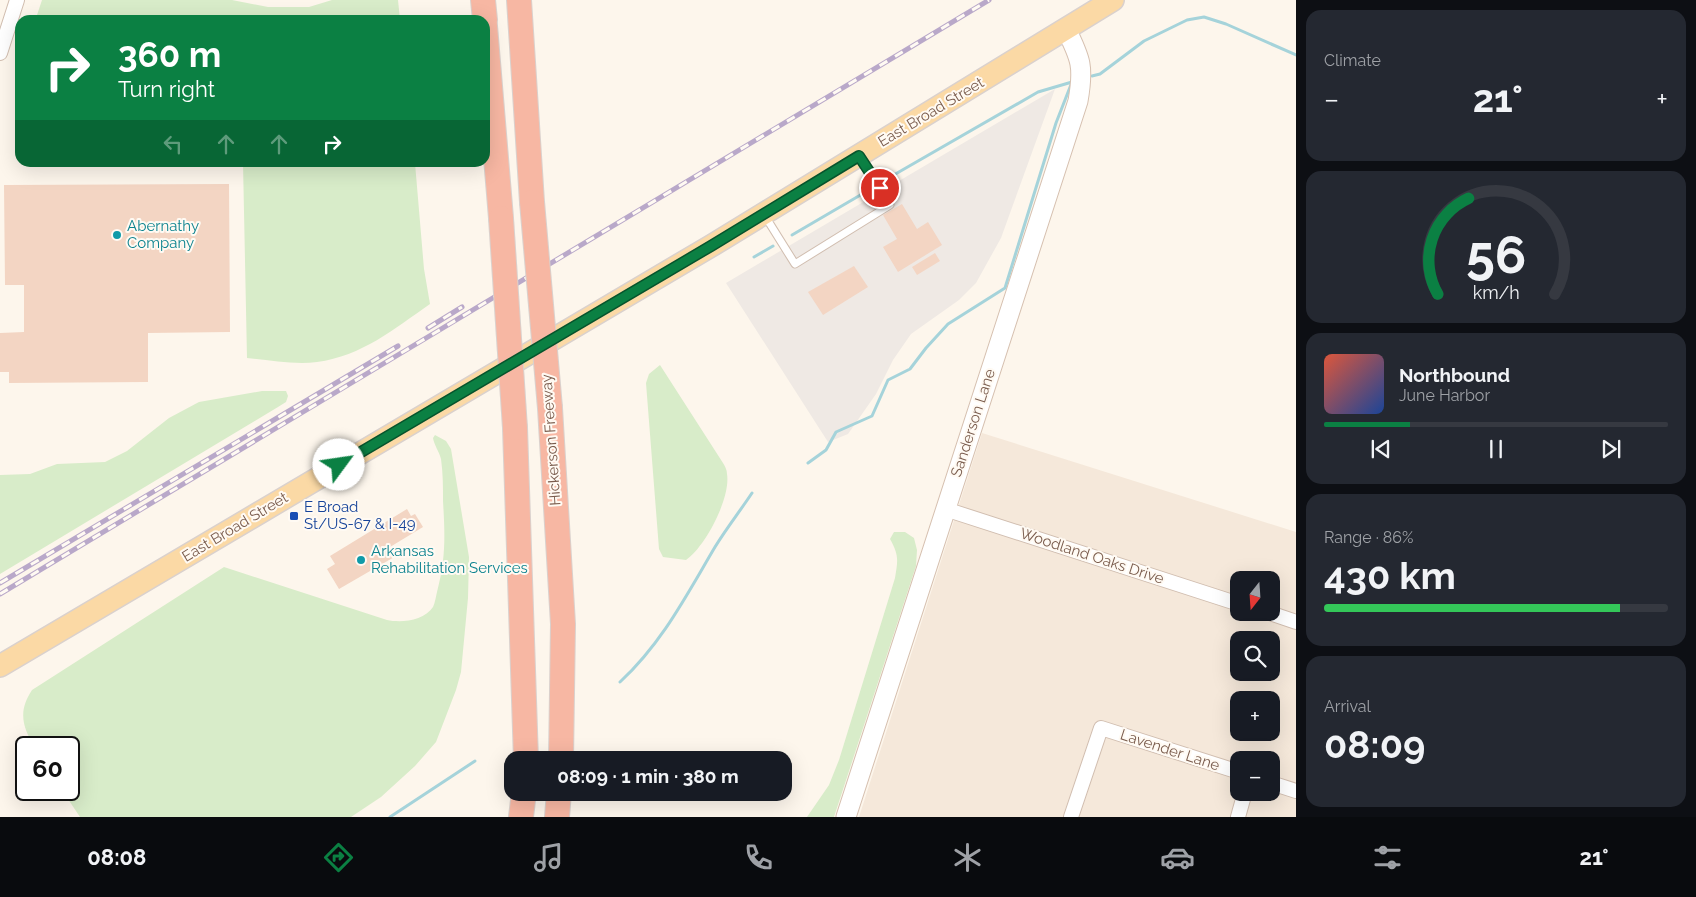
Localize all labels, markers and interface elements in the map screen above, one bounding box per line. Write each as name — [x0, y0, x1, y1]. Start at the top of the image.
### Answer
text: 360 m — [118, 34, 221, 75]
icon: right — [35, 35, 100, 100]
text: Climate — [1324, 51, 1381, 70]
street label: East Broad Street — [875, 73, 987, 151]
text: Turn right — [118, 76, 215, 102]
text: 21° — [1473, 76, 1523, 121]
text: − — [1324, 83, 1339, 116]
text: + — [1656, 83, 1668, 116]
icon: left — [159, 130, 187, 158]
icon: ahead — [212, 130, 240, 158]
icon: ahead — [265, 130, 293, 158]
icon: right — [318, 130, 346, 158]
pin — [859, 167, 901, 209]
icon: arrive — [866, 174, 894, 202]
place label: Abernathy Company — [127, 217, 199, 252]
text: 56 — [1466, 224, 1526, 285]
marker: Abernathy Company — [111, 229, 123, 241]
text: km/h — [1472, 282, 1520, 303]
text: Northbound — [1399, 364, 1510, 386]
street label: Sanderson Lane — [947, 366, 999, 479]
street label: Hickerson Freeway — [537, 374, 565, 506]
text: June Harbor — [1399, 386, 1490, 405]
icon: previous — [1367, 435, 1395, 463]
icon: pause — [1482, 435, 1510, 463]
icon: next — [1597, 435, 1625, 463]
position arrow — [312, 438, 364, 490]
street label: East Broad Street — [179, 488, 291, 566]
place label: E Broad St/US-67 & I-49 — [304, 498, 416, 533]
marker: E Broad St/US-67 & I-49 — [288, 510, 300, 522]
street label: Woodland Oaks Drive — [1018, 524, 1166, 588]
text: Range · 86% — [1324, 528, 1413, 547]
place label: Arkansas Rehabilitation Services — [371, 542, 528, 577]
text: 430 km — [1324, 553, 1456, 598]
marker: Arkansas Rehabilitation Services — [355, 554, 367, 566]
north arrow — [1230, 571, 1280, 621]
map controls — [1230, 571, 1280, 801]
button: search — [1230, 631, 1280, 681]
button: + — [1230, 691, 1280, 741]
text: Arrival — [1324, 697, 1371, 716]
text: 08:09 — [1324, 722, 1425, 767]
street label: Lavender Lane — [1118, 725, 1222, 775]
speed limit sign: 60 — [15, 736, 80, 801]
button: − — [1230, 751, 1280, 801]
text: 08:09 · 1 min · 380 m — [557, 765, 739, 787]
icon: directions — [321, 840, 356, 875]
icon: music — [531, 840, 566, 875]
icon: phone — [741, 840, 776, 875]
icon: climate — [950, 840, 985, 875]
icon: car — [1160, 840, 1195, 875]
icon: filters — [1370, 840, 1405, 875]
text: 08:08 — [87, 844, 146, 870]
text: 21° — [1580, 844, 1609, 870]

